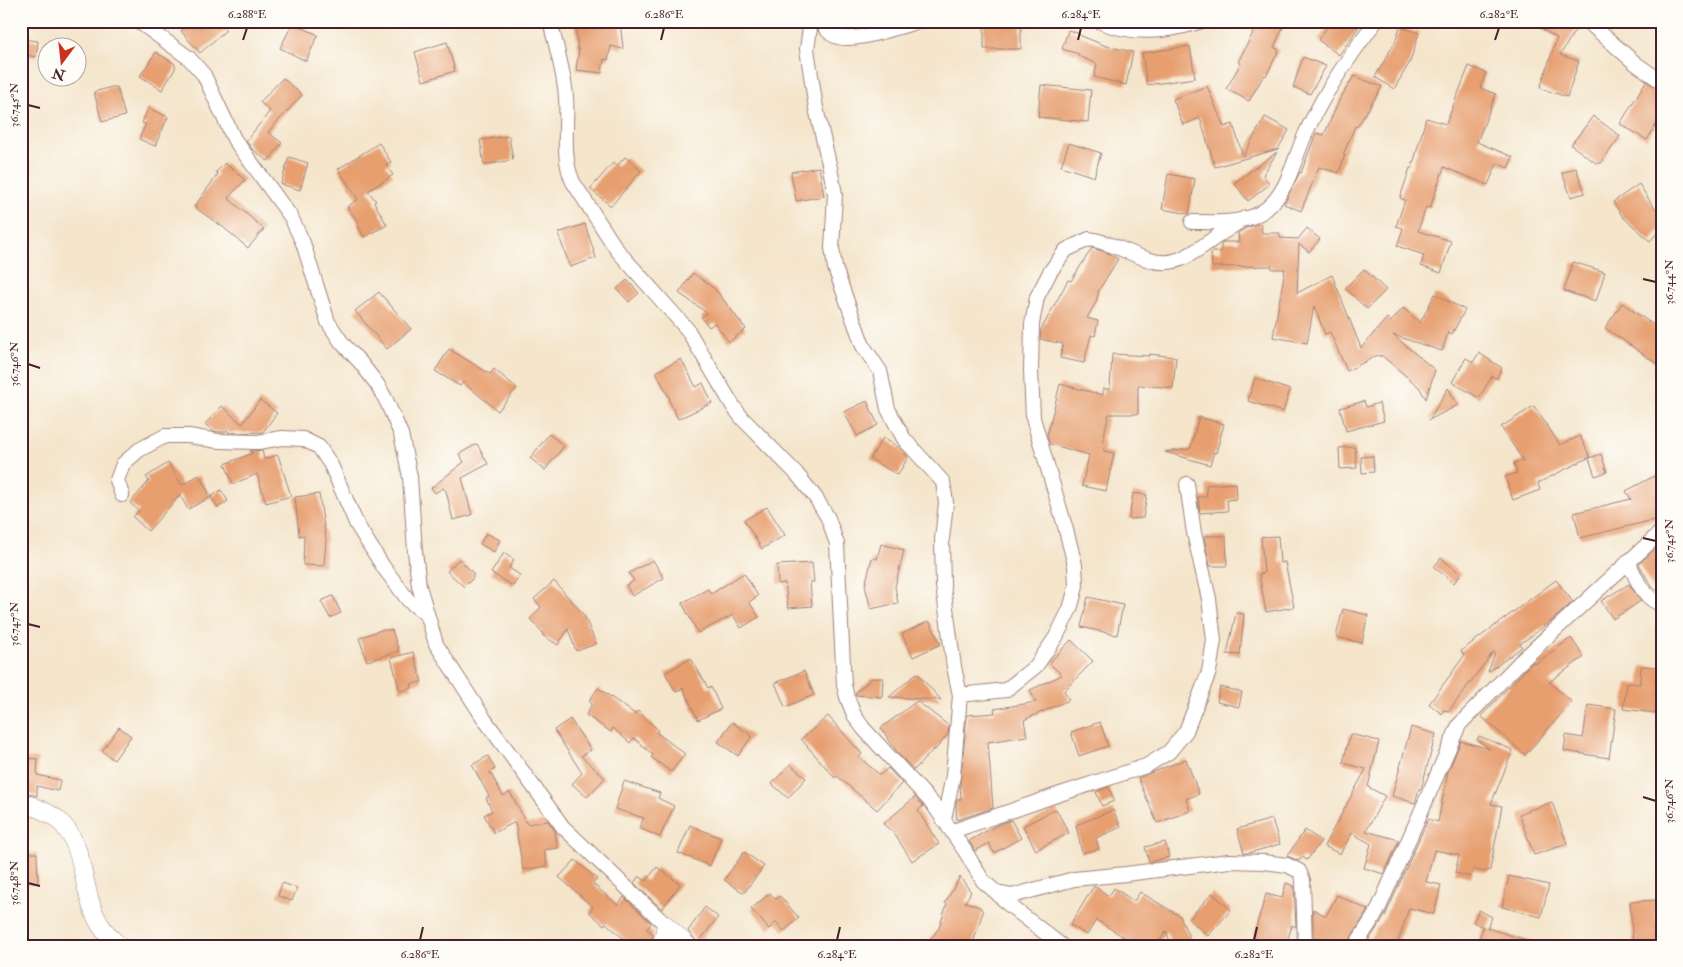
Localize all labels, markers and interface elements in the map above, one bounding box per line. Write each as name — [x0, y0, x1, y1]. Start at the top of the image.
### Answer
text: 6.288°E — [228, 7, 267, 22]
text: 6.286°E — [644, 7, 684, 22]
text: 6.284°E — [1061, 7, 1101, 22]
text: 6.282°E — [1479, 7, 1519, 22]
north arrow — [38, 38, 88, 88]
text: N — [50, 64, 68, 84]
text: 36.745°N — [7, 83, 22, 127]
text: 36.744°N — [1662, 259, 1677, 305]
text: 36.746°N — [7, 341, 22, 387]
text: 36.745°N — [1662, 519, 1677, 563]
text: 36.747°N — [7, 602, 22, 646]
text: 36.746°N — [1662, 778, 1677, 824]
text: 36.748°N — [7, 860, 22, 905]
text: 6.286°E — [400, 947, 440, 962]
text: 6.284°E — [817, 947, 857, 962]
text: 6.282°E — [1234, 947, 1274, 962]

